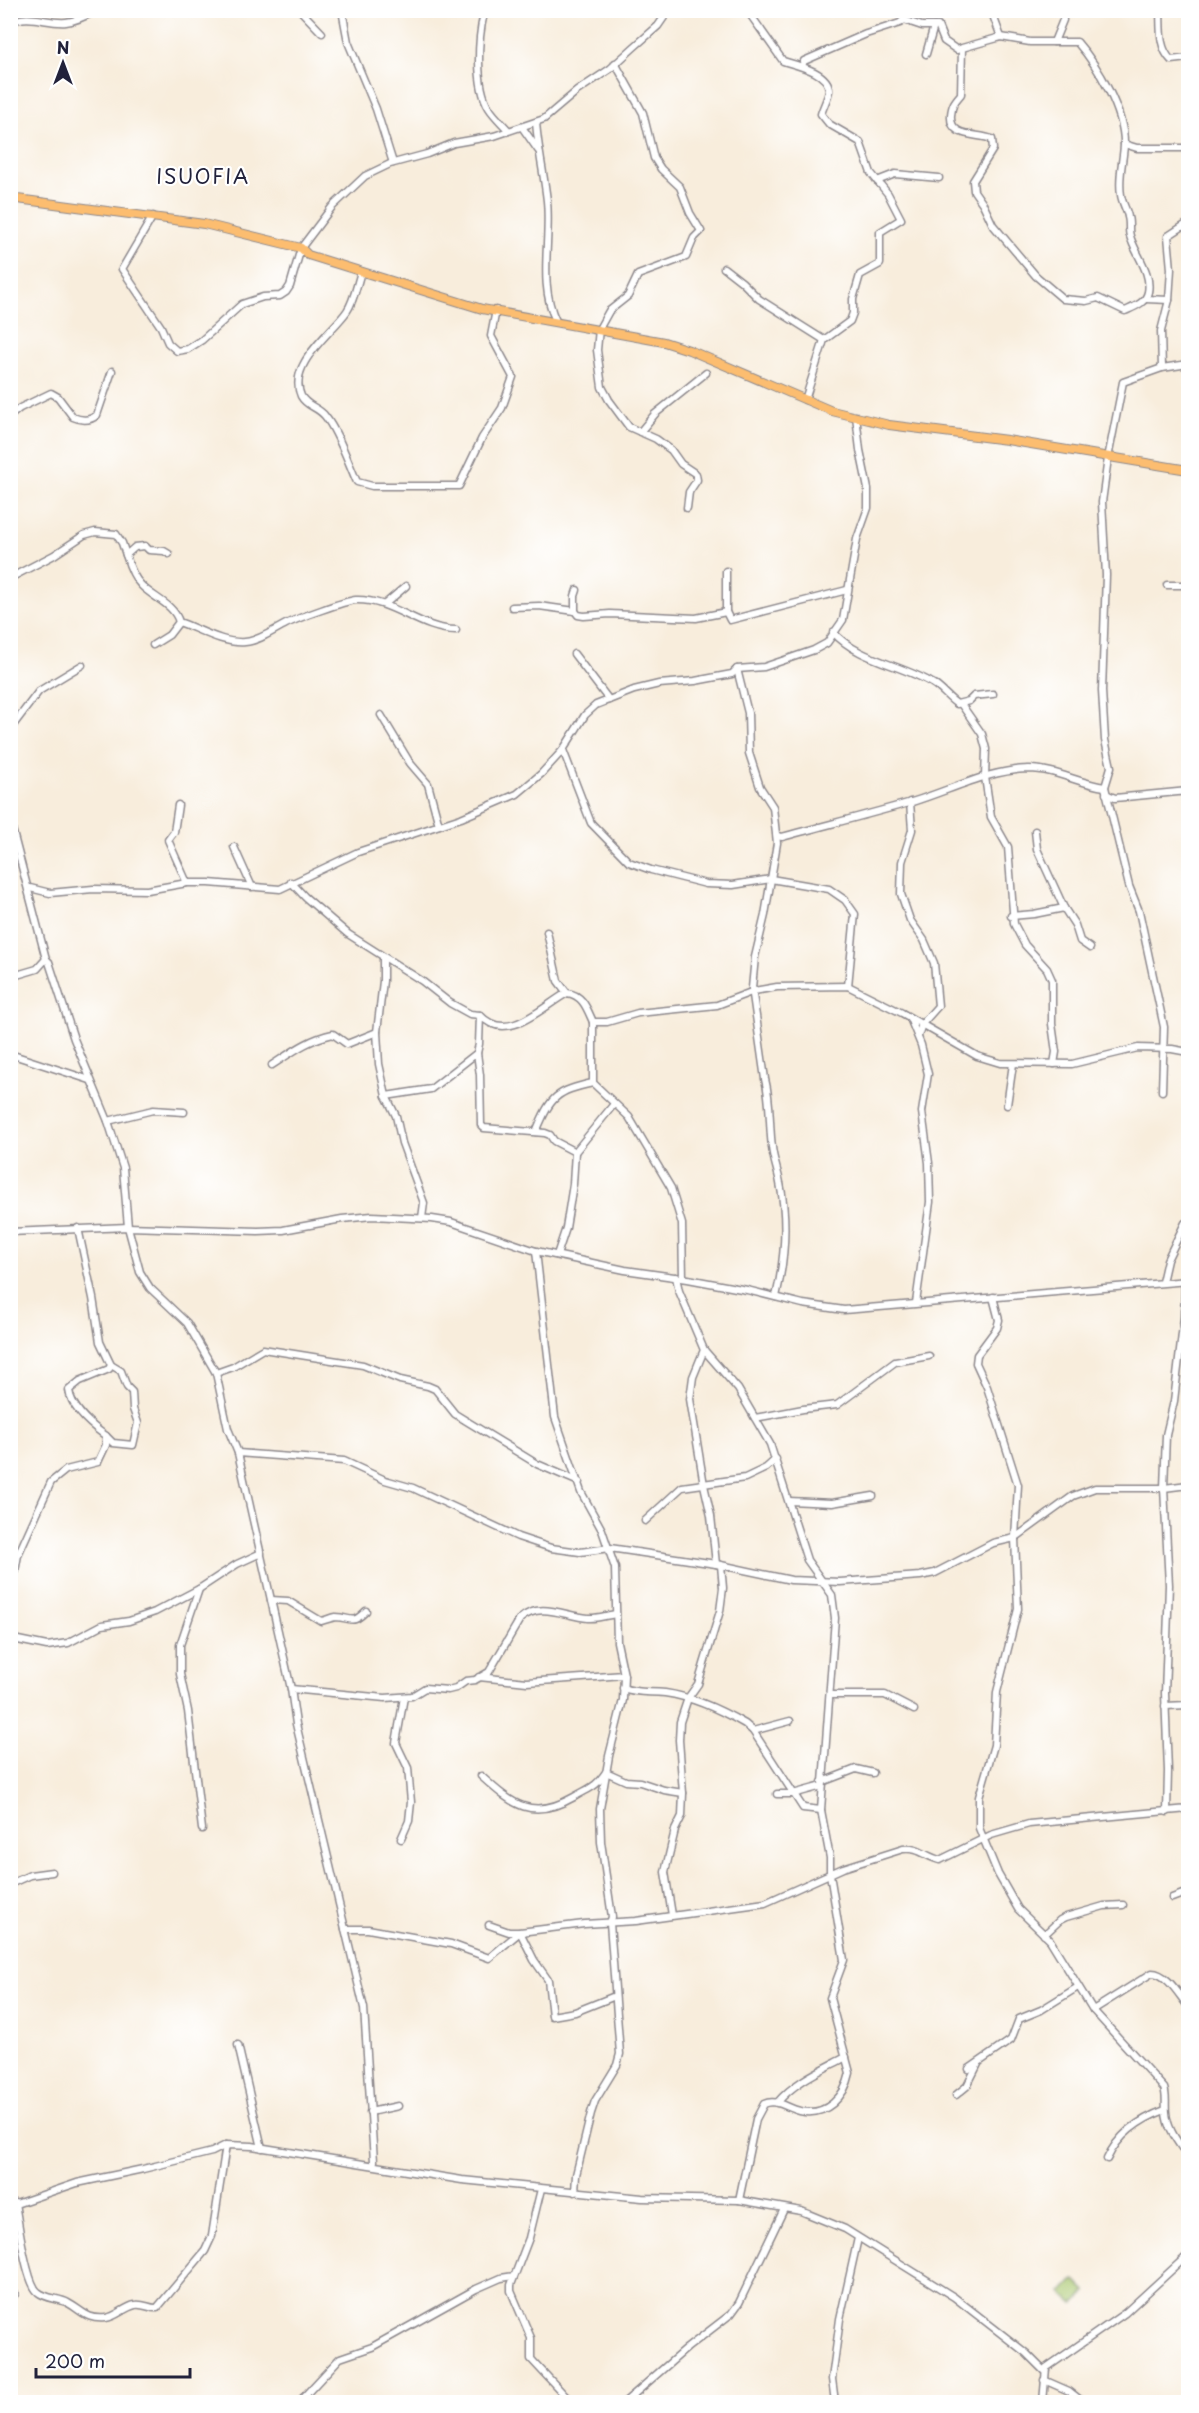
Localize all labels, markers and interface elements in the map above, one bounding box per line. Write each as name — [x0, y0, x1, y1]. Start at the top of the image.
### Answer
north arrow — [33, 33, 93, 93]
text: N — [57, 35, 69, 59]
district label: ISUOFIA — [156, 161, 250, 191]
scale bar — [36, 2341, 190, 2379]
text: 200 m — [45, 2347, 105, 2374]

